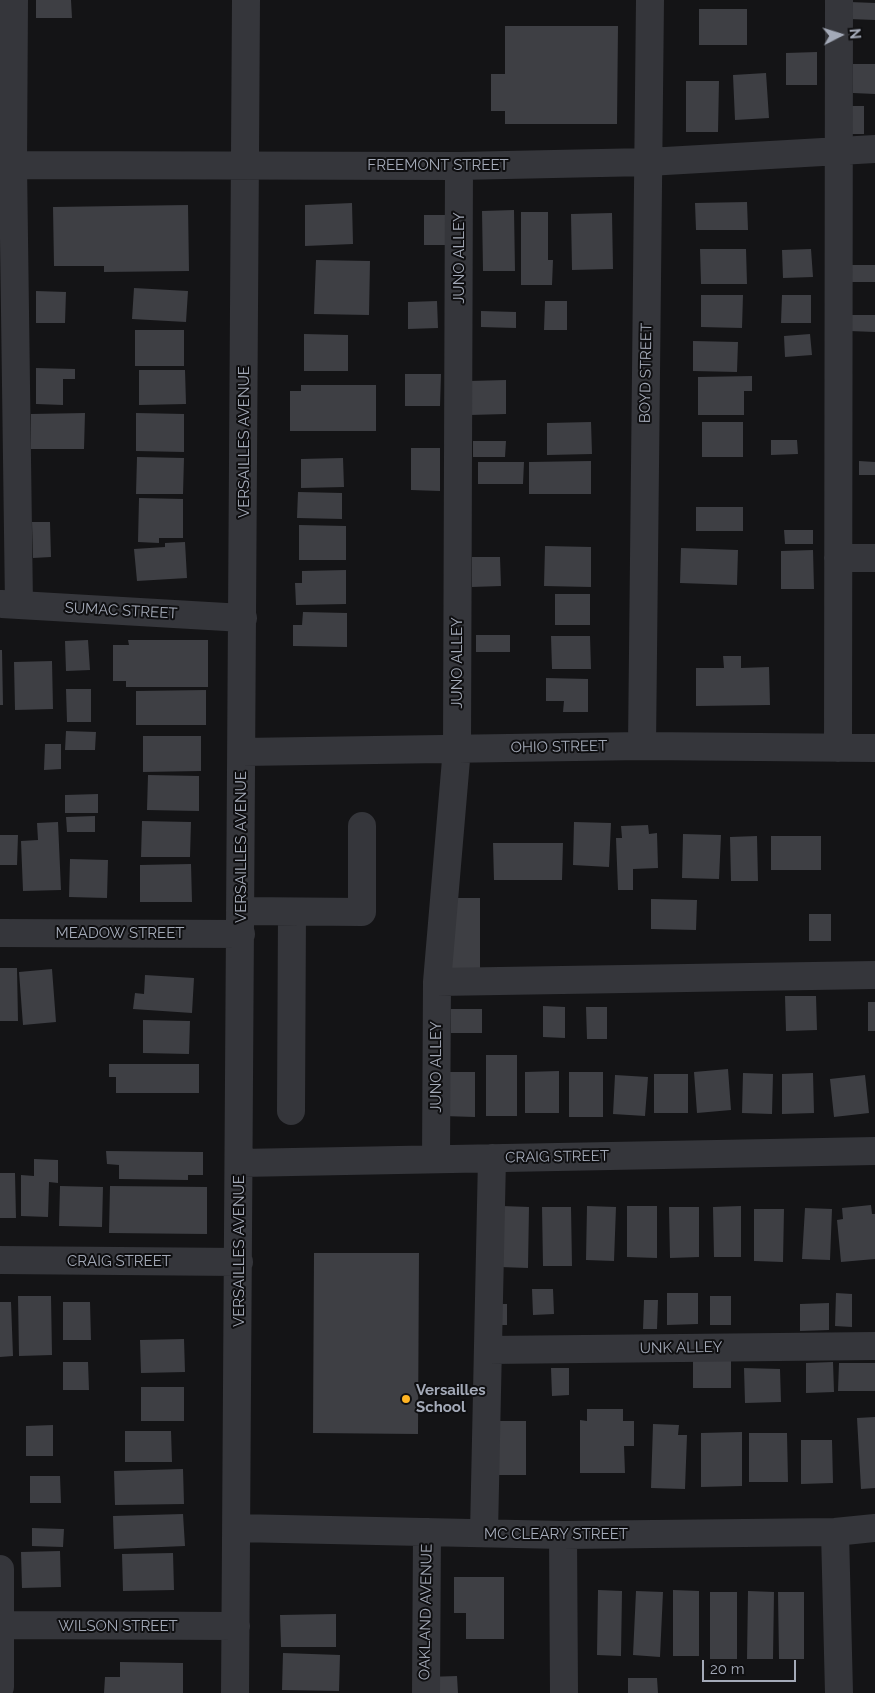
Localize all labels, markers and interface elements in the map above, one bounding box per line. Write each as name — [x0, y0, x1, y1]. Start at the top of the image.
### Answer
north arrow — [815, 10, 865, 60]
text: N — [847, 28, 863, 40]
street label: FREEMONT STREET — [367, 156, 509, 174]
street label: JUNO ALLEY — [450, 212, 468, 304]
street label: BOYD STREET — [636, 323, 656, 423]
street label: VERSAILLES AVENUE — [235, 366, 253, 518]
street label: SUMAC STREET — [64, 599, 178, 623]
street label: JUNO ALLEY — [448, 617, 466, 709]
street label: OHIO STREET — [511, 737, 607, 757]
street label: VERSAILLES AVENUE — [232, 771, 250, 923]
street label: MEADOW STREET — [56, 924, 184, 942]
street label: JUNO ALLEY — [427, 1021, 445, 1113]
street label: CRAIG STREET — [505, 1147, 609, 1167]
street label: VERSAILLES AVENUE — [230, 1175, 248, 1327]
street label: CRAIG STREET — [67, 1252, 171, 1270]
street label: UNK ALLEY — [639, 1338, 723, 1358]
place label: Versailles School — [416, 1381, 486, 1416]
marker: Versailles School — [400, 1393, 412, 1405]
street label: MC CLEARY STREET — [484, 1525, 628, 1543]
street label: OAKLAND AVENUE — [416, 1544, 436, 1680]
street label: WILSON STREET — [58, 1617, 178, 1635]
scale bar — [705, 1650, 799, 1682]
text: 20 m — [710, 1660, 745, 1678]

